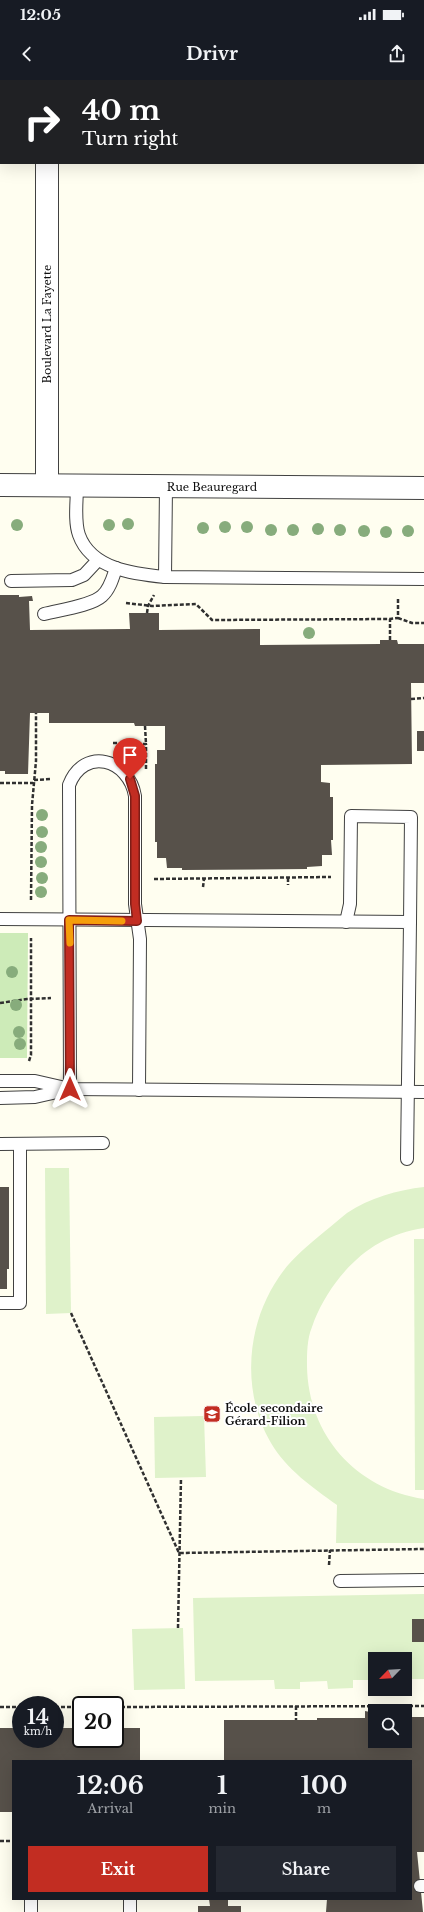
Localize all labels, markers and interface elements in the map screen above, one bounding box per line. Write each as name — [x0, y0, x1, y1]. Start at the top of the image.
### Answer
text: 12:05 — [20, 5, 61, 24]
icon: back — [16, 43, 38, 65]
text: Drivr — [186, 43, 238, 65]
icon: share — [386, 43, 408, 65]
text: 40 m — [82, 93, 160, 128]
icon: right — [16, 96, 68, 148]
text: Turn right — [82, 128, 178, 150]
street label: Boulevard La Fayette — [40, 265, 54, 383]
street label: Rue Beauregard — [167, 480, 258, 494]
pin — [113, 738, 147, 779]
icon: arrive — [119, 744, 141, 766]
position arrow — [49, 1068, 91, 1110]
place label: École secondaire Gérard-Filion — [225, 1401, 323, 1428]
school or university icon: École secondaire Gérard-Filion — [202, 1404, 222, 1424]
north arrow — [368, 1652, 412, 1696]
map controls — [368, 1652, 412, 1748]
speed limit sign: 20 — [72, 1696, 124, 1748]
button: search — [368, 1704, 412, 1748]
text: 14 — [27, 1705, 49, 1729]
text: km/h — [24, 1725, 52, 1738]
text: 12:06 — [77, 1771, 144, 1800]
text: 1 — [217, 1771, 227, 1800]
text: 100 — [301, 1771, 347, 1800]
text: Arrival — [87, 1800, 133, 1817]
text: min — [209, 1800, 236, 1817]
text: m — [317, 1800, 331, 1817]
button: Exit — [28, 1846, 208, 1892]
button: Share — [216, 1846, 396, 1892]

